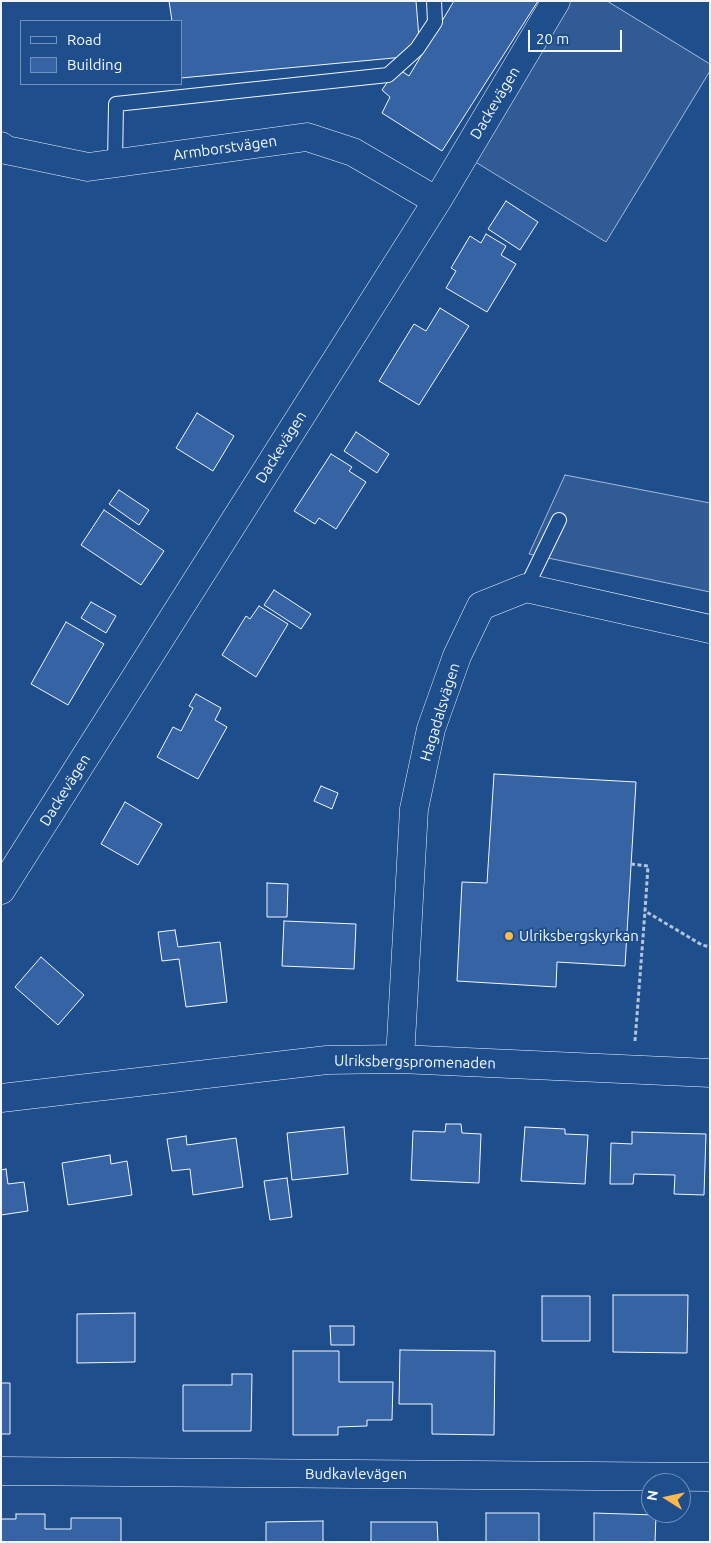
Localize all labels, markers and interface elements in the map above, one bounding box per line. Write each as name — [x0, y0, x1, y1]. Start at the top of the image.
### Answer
legend — [20, 20, 182, 85]
scale bar — [531, 20, 625, 52]
text: 20 m — [536, 30, 569, 47]
text: Road — [67, 31, 102, 48]
text: Building — [67, 56, 122, 73]
street label: Dackevägen — [466, 63, 524, 143]
street label: Armborstvägen — [172, 132, 278, 164]
street label: Dackevägen — [252, 408, 310, 486]
street label: Hagadalsvägen — [416, 661, 464, 763]
street label: Dackevägen — [36, 751, 94, 829]
place label: Ulriksbergskyrkan — [519, 927, 639, 945]
marker: Ulriksbergskyrkan — [503, 930, 515, 942]
street label: Ulriksbergspromenaden — [334, 1052, 496, 1072]
street label: Budkavlevägen — [305, 1465, 407, 1483]
north arrow — [641, 1473, 691, 1523]
text: N — [643, 1489, 661, 1502]

